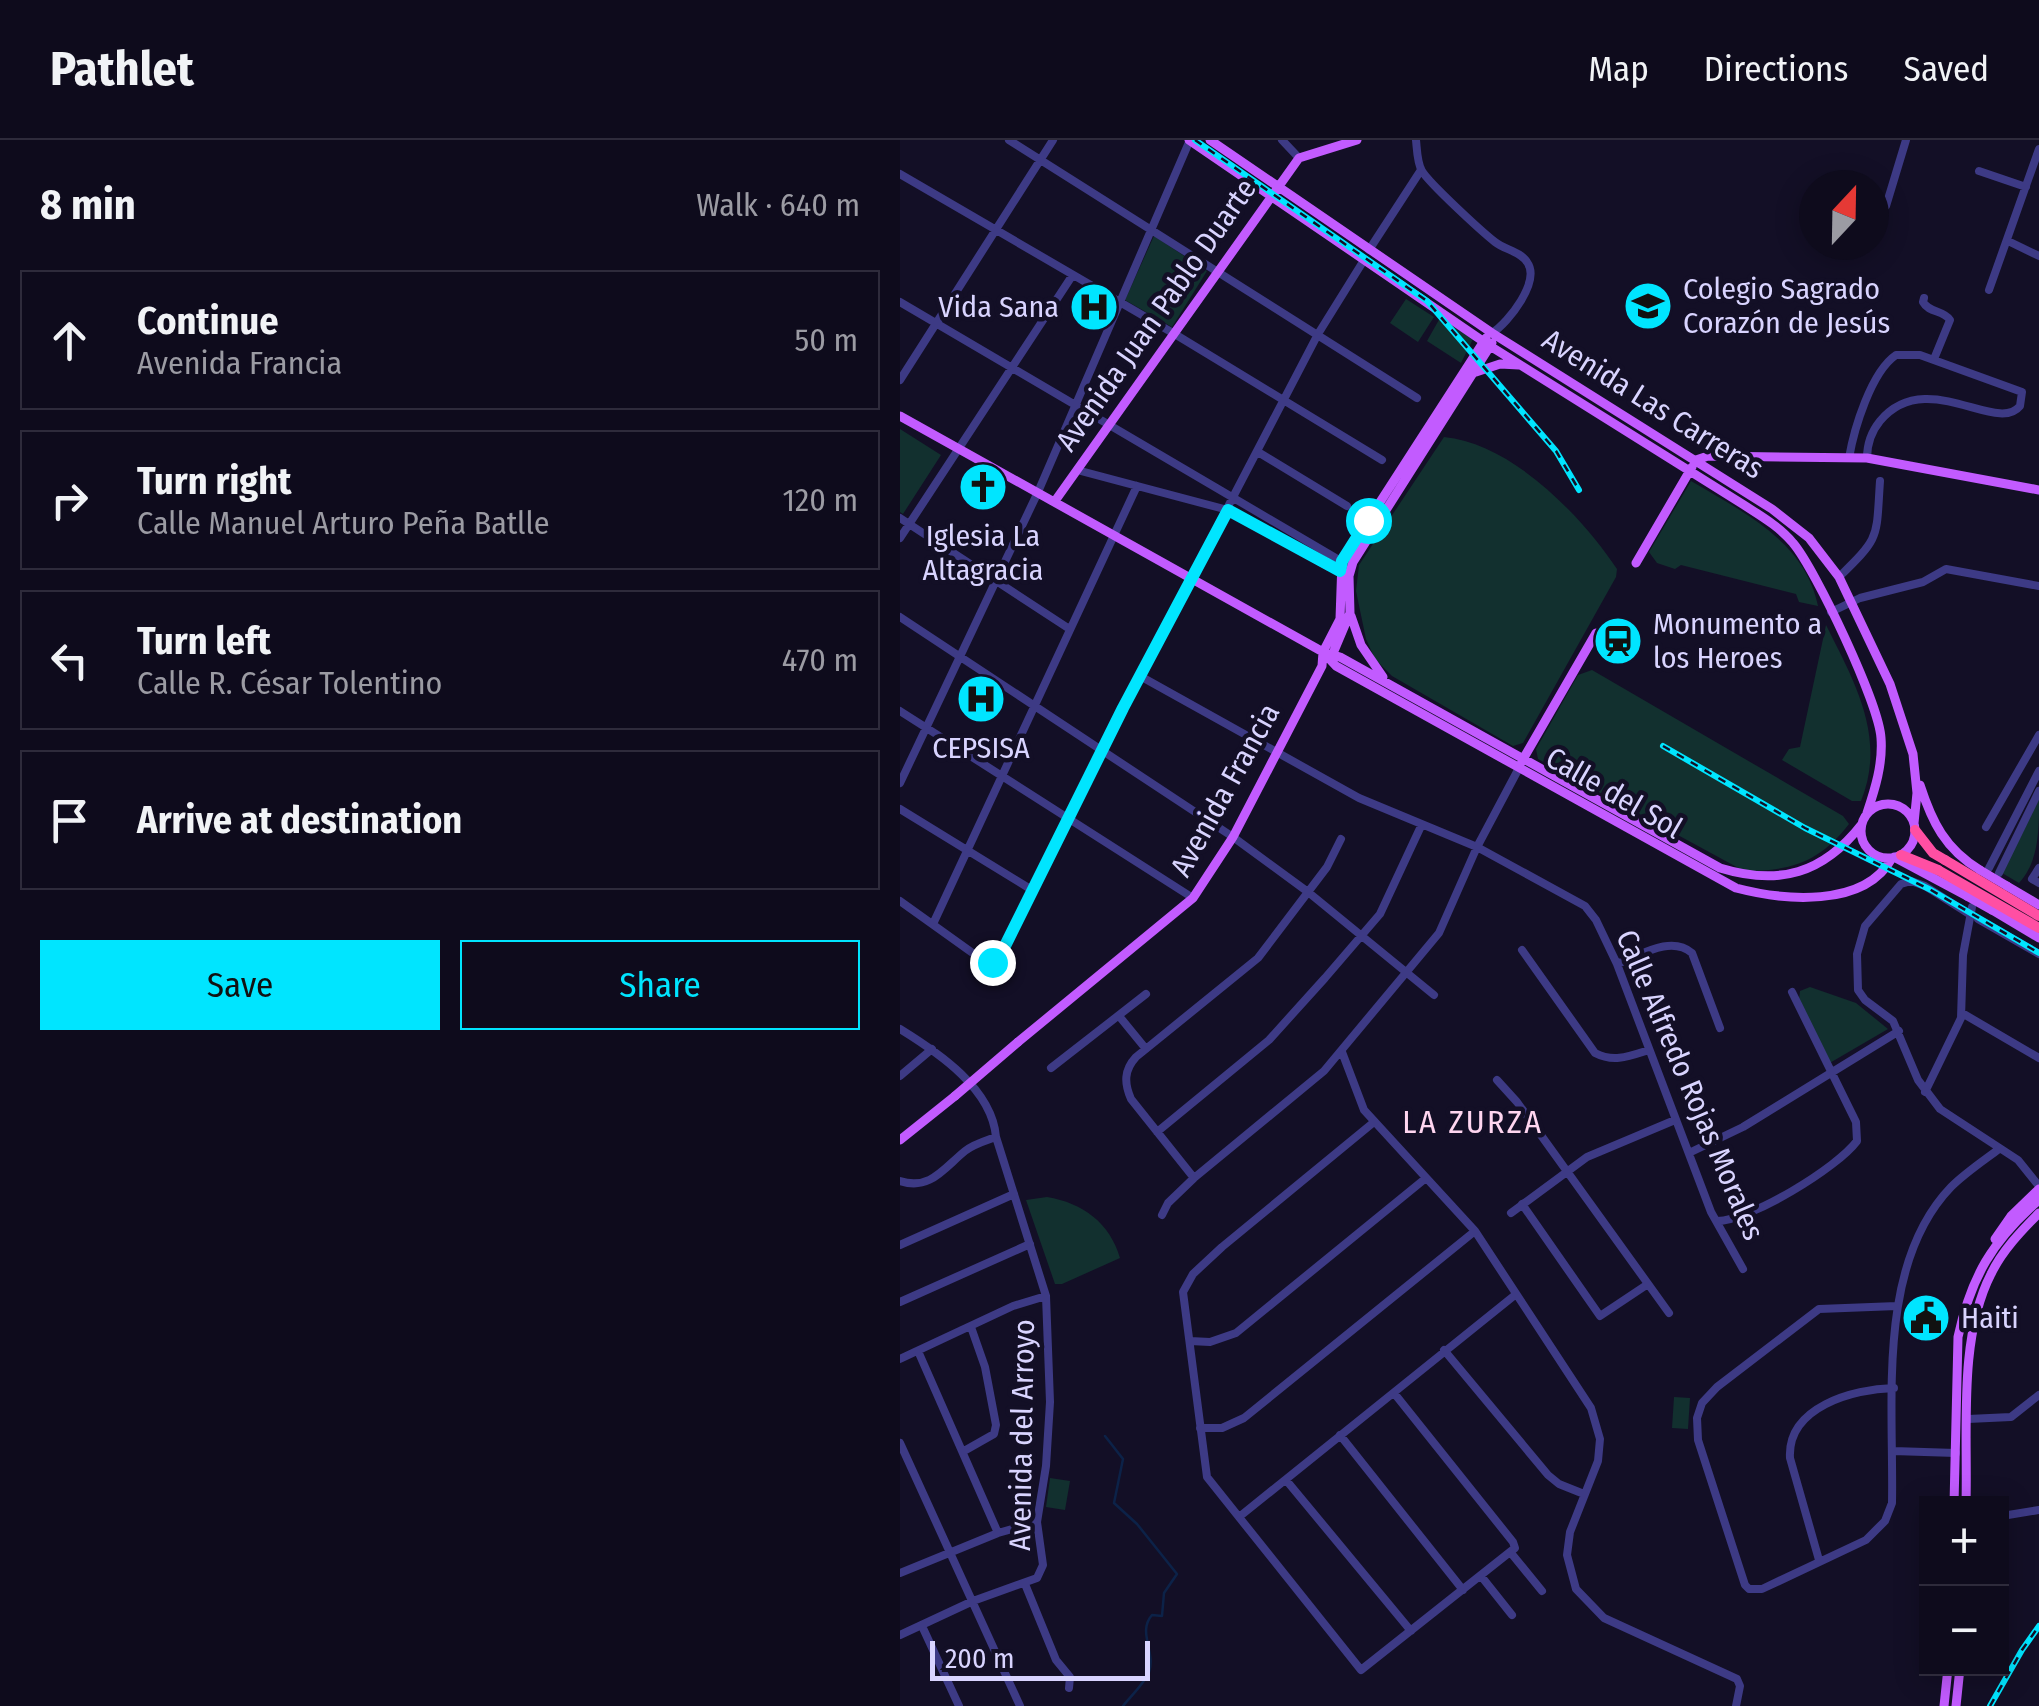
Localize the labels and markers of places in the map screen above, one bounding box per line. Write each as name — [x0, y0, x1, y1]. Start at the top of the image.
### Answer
place label: Colegio Sagrado Corazón de Jesús — [1683, 271, 1890, 341]
school or university icon: Colegio Sagrado Corazón de Jesús — [1622, 280, 1674, 332]
hospital icon: Vida Sana — [1068, 281, 1120, 333]
place label: Vida Sana — [938, 289, 1059, 325]
church icon: Iglesia La Altagracia — [957, 461, 1009, 513]
place label: Iglesia La Altagracia — [922, 518, 1044, 588]
place label: Monumento a los Heroes — [1653, 606, 1822, 676]
station icon: Monumento a los Heroes — [1592, 615, 1644, 667]
hospital icon: CEPSISA — [955, 673, 1007, 725]
place label: CEPSISA — [932, 730, 1030, 766]
public building icon: Haiti — [1900, 1292, 1952, 1344]
place label: Haiti — [1961, 1300, 2019, 1336]

